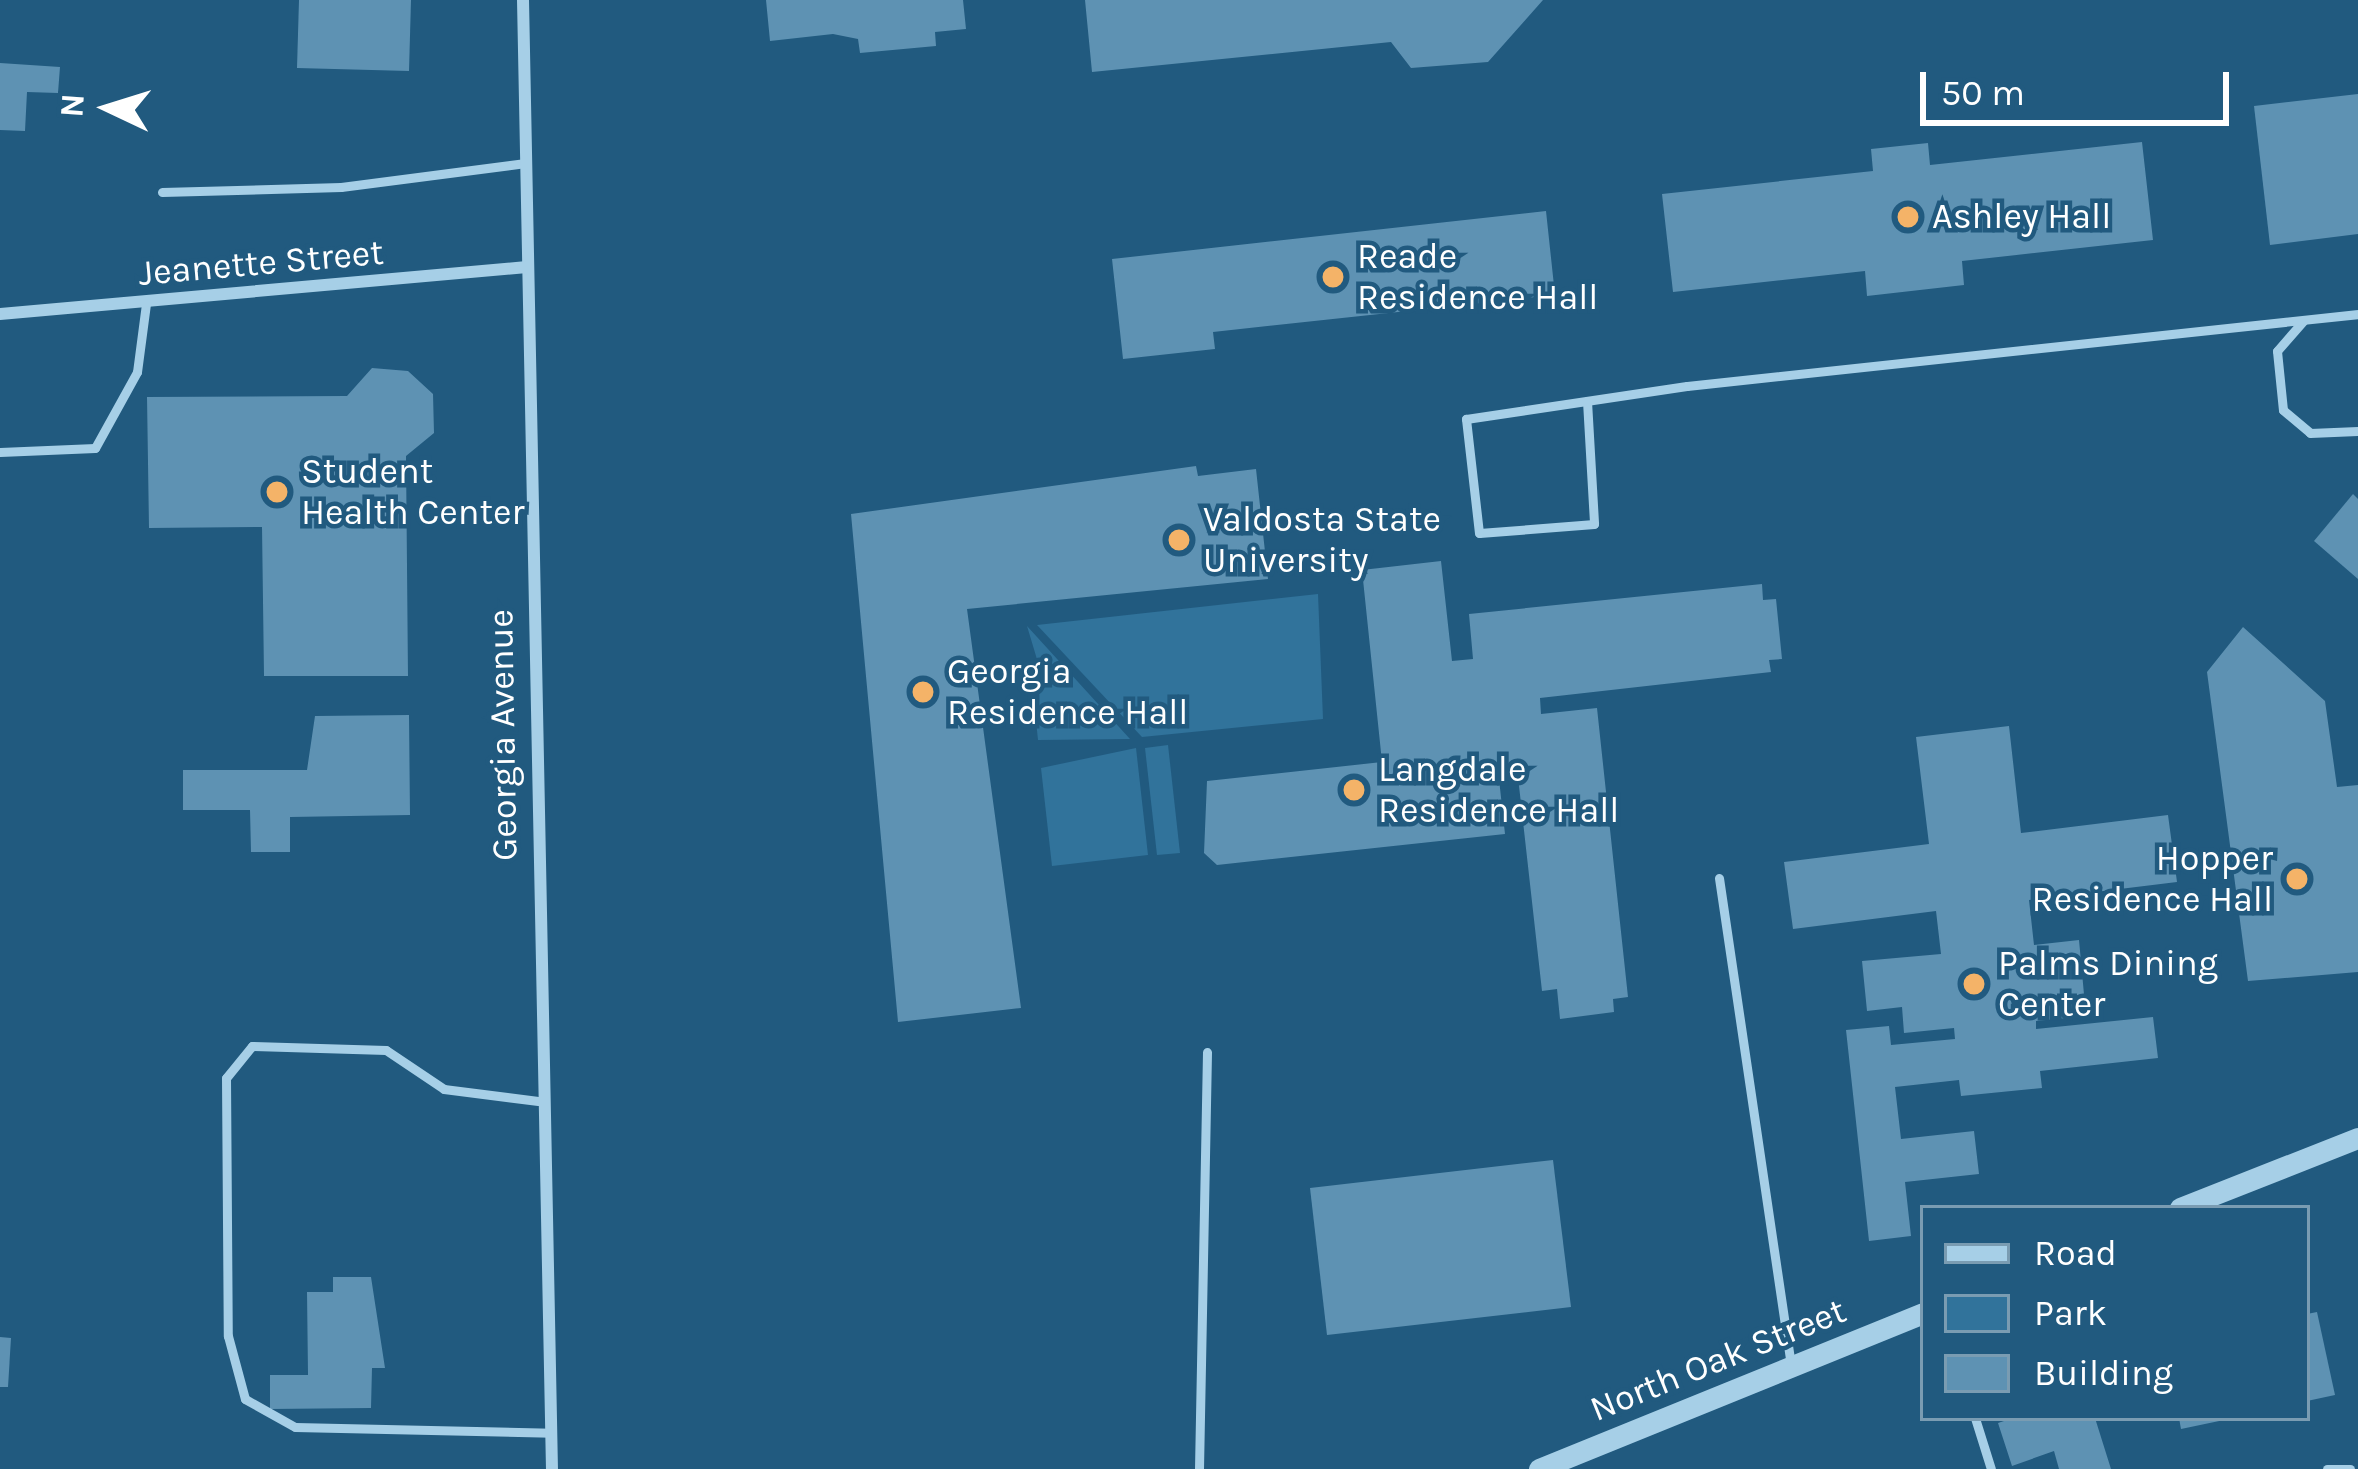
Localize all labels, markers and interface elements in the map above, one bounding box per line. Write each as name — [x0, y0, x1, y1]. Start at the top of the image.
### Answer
north arrow — [48, 48, 168, 168]
scale bar — [1926, 48, 2235, 122]
text: 50 m — [1941, 72, 2025, 114]
text: N — [52, 92, 92, 119]
place label: Ashley Hall — [1932, 195, 2111, 239]
marker: Ashley Hall — [1895, 204, 1921, 230]
street label: Jeanette Street — [137, 231, 385, 295]
place label: Reade Residence Hall — [1357, 234, 1598, 319]
marker: Reade Residence Hall — [1320, 264, 1346, 290]
place label: Student Health Center — [301, 449, 525, 534]
marker: Student Health Center — [264, 479, 290, 505]
place label: Valdosta State University — [1203, 497, 1441, 582]
marker: Valdosta State University — [1166, 527, 1192, 553]
street label: Georgia Avenue — [479, 609, 527, 861]
place label: Georgia Residence Hall — [947, 649, 1188, 734]
marker: Georgia Residence Hall — [910, 679, 936, 705]
place label: Langdale Residence Hall — [1378, 747, 1619, 832]
marker: Langdale Residence Hall — [1341, 777, 1367, 803]
place label: Hopper Residence Hall — [2032, 836, 2273, 921]
marker: Hopper Residence Hall — [2284, 866, 2310, 892]
place label: Palms Dining Center — [1998, 941, 2218, 1026]
marker: Palms Dining Center — [1961, 971, 1987, 997]
legend — [1920, 1205, 2310, 1421]
text: Road — [2034, 1232, 2117, 1274]
street label: North Oak Street — [1584, 1289, 1852, 1431]
text: Park — [2034, 1292, 2107, 1334]
text: Building — [2034, 1352, 2173, 1394]

